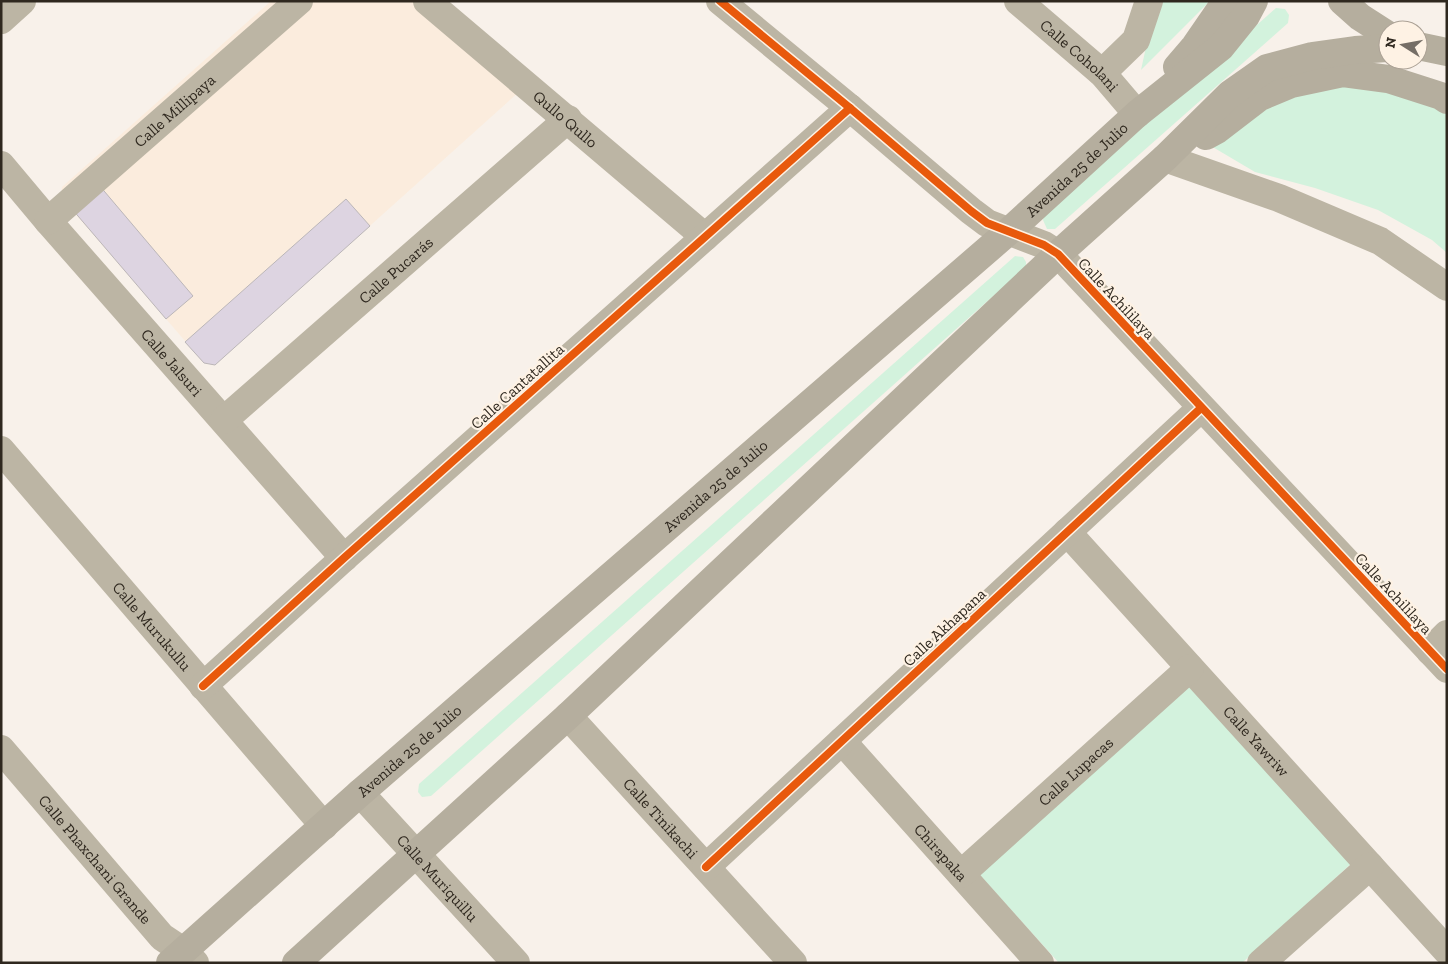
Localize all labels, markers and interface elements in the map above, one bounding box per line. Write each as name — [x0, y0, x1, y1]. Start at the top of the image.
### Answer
street label: Calle Coholani — [1036, 15, 1123, 96]
north arrow — [1378, 20, 1428, 70]
text: N — [1381, 35, 1400, 49]
street label: Calle Millipaya — [130, 70, 219, 151]
street label: Qullo Qullo — [529, 86, 602, 152]
street label: Avenida 25 de Julio — [1022, 118, 1132, 221]
street label: Calle Pucarás — [355, 233, 437, 308]
street label: Calle Achililaya — [1074, 254, 1159, 343]
street label: Calle Jalsuri — [137, 325, 207, 401]
street label: Calle Cantatallita — [467, 339, 568, 433]
street label: Avenida 25 de Julio — [660, 435, 772, 536]
street label: Calle Achililaya — [1351, 549, 1436, 638]
street label: Calle Murukullu — [108, 578, 195, 675]
street label: Calle Akhapana — [899, 584, 990, 670]
street label: Avenida 25 de Julio — [354, 701, 465, 801]
street label: Calle Yawriw — [1219, 702, 1293, 781]
street label: Calle Lupacas — [1035, 733, 1117, 810]
street label: Calle Tinikachi — [619, 774, 702, 863]
street label: Calle Phaxchani Grande — [34, 791, 156, 928]
street label: Chirapaka — [910, 820, 972, 885]
street label: Calle Muriquillu — [393, 831, 482, 926]

